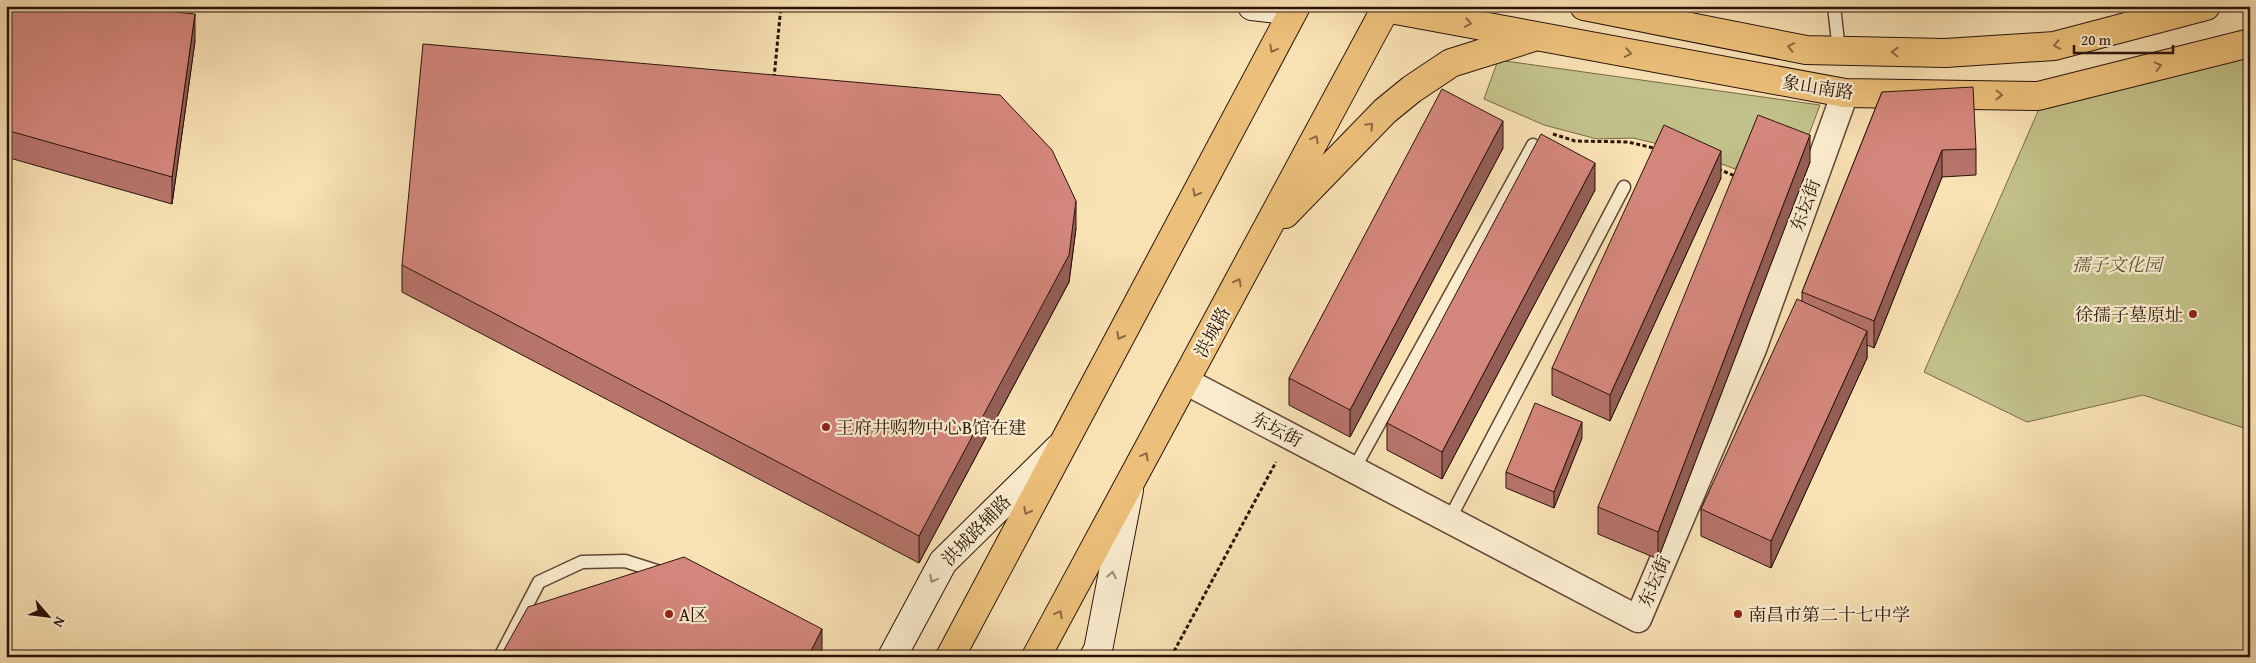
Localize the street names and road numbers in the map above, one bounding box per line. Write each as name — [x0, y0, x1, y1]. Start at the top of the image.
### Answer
street label: 象山南路 — [1780, 68, 1856, 106]
street label: 东坛街 — [1783, 175, 1827, 235]
street label: 洪城路 — [1187, 302, 1237, 362]
street label: 东坛街 — [1247, 404, 1307, 454]
street label: 洪城路辅路 — [935, 488, 1017, 572]
street label: 东坛街 — [1631, 551, 1677, 611]

